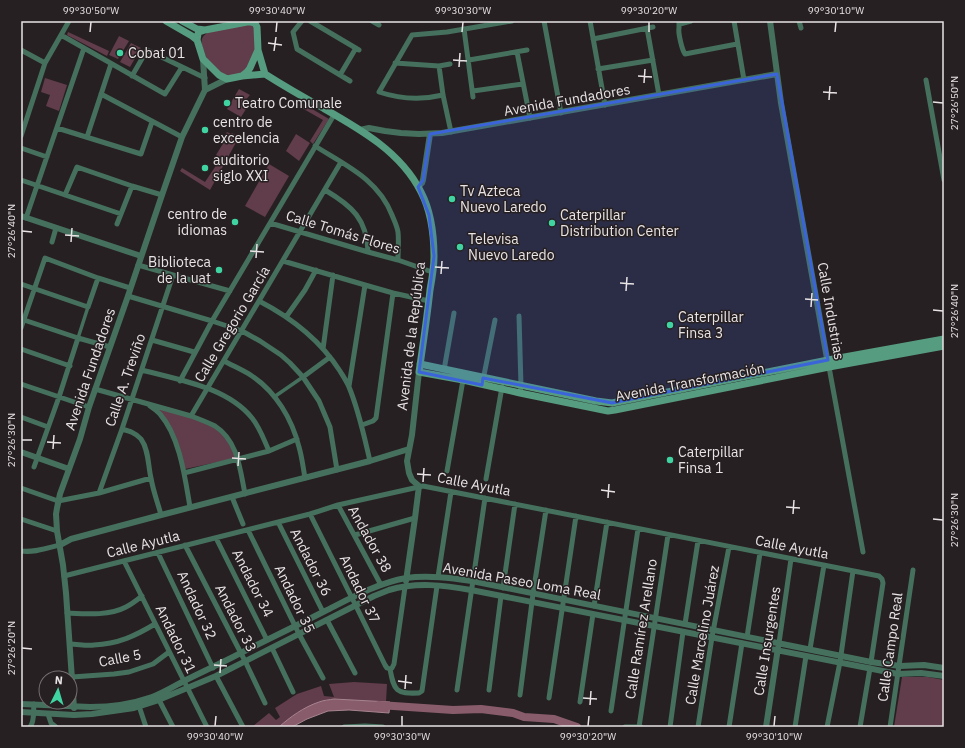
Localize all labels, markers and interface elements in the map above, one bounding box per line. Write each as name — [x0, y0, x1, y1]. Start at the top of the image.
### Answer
text: 99°30'50"W — [63, 4, 119, 17]
text: 99°30'40"W — [249, 4, 305, 17]
text: 99°30'30"W — [435, 4, 491, 17]
text: 99°30'20"W — [621, 4, 677, 17]
text: 99°30'10"W — [808, 4, 864, 17]
place label: Cobat 01 — [128, 44, 185, 62]
marker: Cobat 01 — [115, 48, 125, 58]
text: 27°26'50"N — [948, 76, 961, 130]
street label: Avenida Fundadores — [502, 80, 632, 120]
place label: Teatro Comunale — [235, 94, 342, 112]
marker: Teatro Comunale — [222, 98, 232, 108]
place label: centro de excelencia — [213, 113, 280, 147]
marker: centro de excelencia — [200, 125, 210, 135]
place label: auditorio siglo XXI — [213, 151, 269, 185]
marker: auditorio siglo XXI — [200, 163, 210, 173]
place label: Tv Azteca Nuevo Laredo — [460, 182, 547, 216]
marker: Tv Azteca Nuevo Laredo — [447, 194, 457, 204]
text: 27°26'40"N — [5, 204, 18, 258]
place label: centro de idiomas — [167, 205, 227, 239]
street label: Calle Tomás Flores — [284, 206, 402, 258]
place label: Caterpillar Distribution Center — [560, 206, 679, 240]
marker: centro de idiomas — [230, 217, 240, 227]
marker: Caterpillar Distribution Center — [547, 218, 557, 228]
place label: Televisa Nuevo Laredo — [468, 230, 555, 264]
marker: Televisa Nuevo Laredo — [455, 242, 465, 252]
place label: Biblioteca de la uat — [148, 253, 212, 287]
street label: Avenida de la República — [393, 260, 429, 411]
street label: Calle Industrias — [814, 261, 848, 361]
street label: Calle Gregorio García — [190, 262, 274, 385]
marker: Biblioteca de la uat — [214, 265, 224, 275]
text: 27°26'40"N — [948, 284, 961, 338]
street label: Avenida Fundadores — [61, 305, 119, 432]
place label: Caterpillar Finsa 3 — [678, 308, 744, 342]
marker: Caterpillar Finsa 3 — [665, 320, 675, 330]
street label: Calle A. Treviño — [101, 331, 149, 429]
street label: Avenida Transformación — [614, 359, 766, 405]
text: 27°26'30"N — [5, 413, 18, 467]
place label: Caterpillar Finsa 1 — [678, 443, 744, 477]
marker: Caterpillar Finsa 1 — [665, 455, 675, 465]
street label: Calle Ayutla — [436, 468, 513, 500]
text: 27°26'30"N — [948, 493, 961, 547]
street label: Andador 38 — [344, 502, 396, 576]
street label: Andador 36 — [286, 525, 336, 599]
street label: Calle Ayutla — [105, 526, 182, 562]
street label: Calle Ayutla — [754, 531, 831, 563]
street label: Andador 34 — [228, 546, 278, 620]
street label: Andador 37 — [336, 552, 384, 626]
street label: Calle Ramírez Arellano — [621, 557, 661, 700]
street label: Avenida Paseo Loma Real — [441, 558, 603, 604]
street label: Andador 35 — [271, 562, 319, 636]
street label: Calle Marcelino Juárez — [681, 563, 723, 706]
street label: Andador 32 — [173, 568, 221, 642]
street label: Andador 33 — [211, 581, 261, 655]
street label: Calle Insurgentes — [749, 585, 785, 697]
street label: Calle Campo Real — [873, 591, 907, 703]
street label: Andador 31 — [152, 602, 200, 676]
text: 27°26'20"N — [5, 621, 18, 675]
street label: Calle 5 — [97, 645, 143, 671]
north arrow — [38, 670, 78, 710]
text: N — [54, 673, 63, 687]
text: 99°30'40"W — [187, 730, 243, 743]
text: 99°30'30"W — [374, 730, 430, 743]
text: 99°30'20"W — [560, 730, 616, 743]
text: 99°30'10"W — [746, 730, 802, 743]

